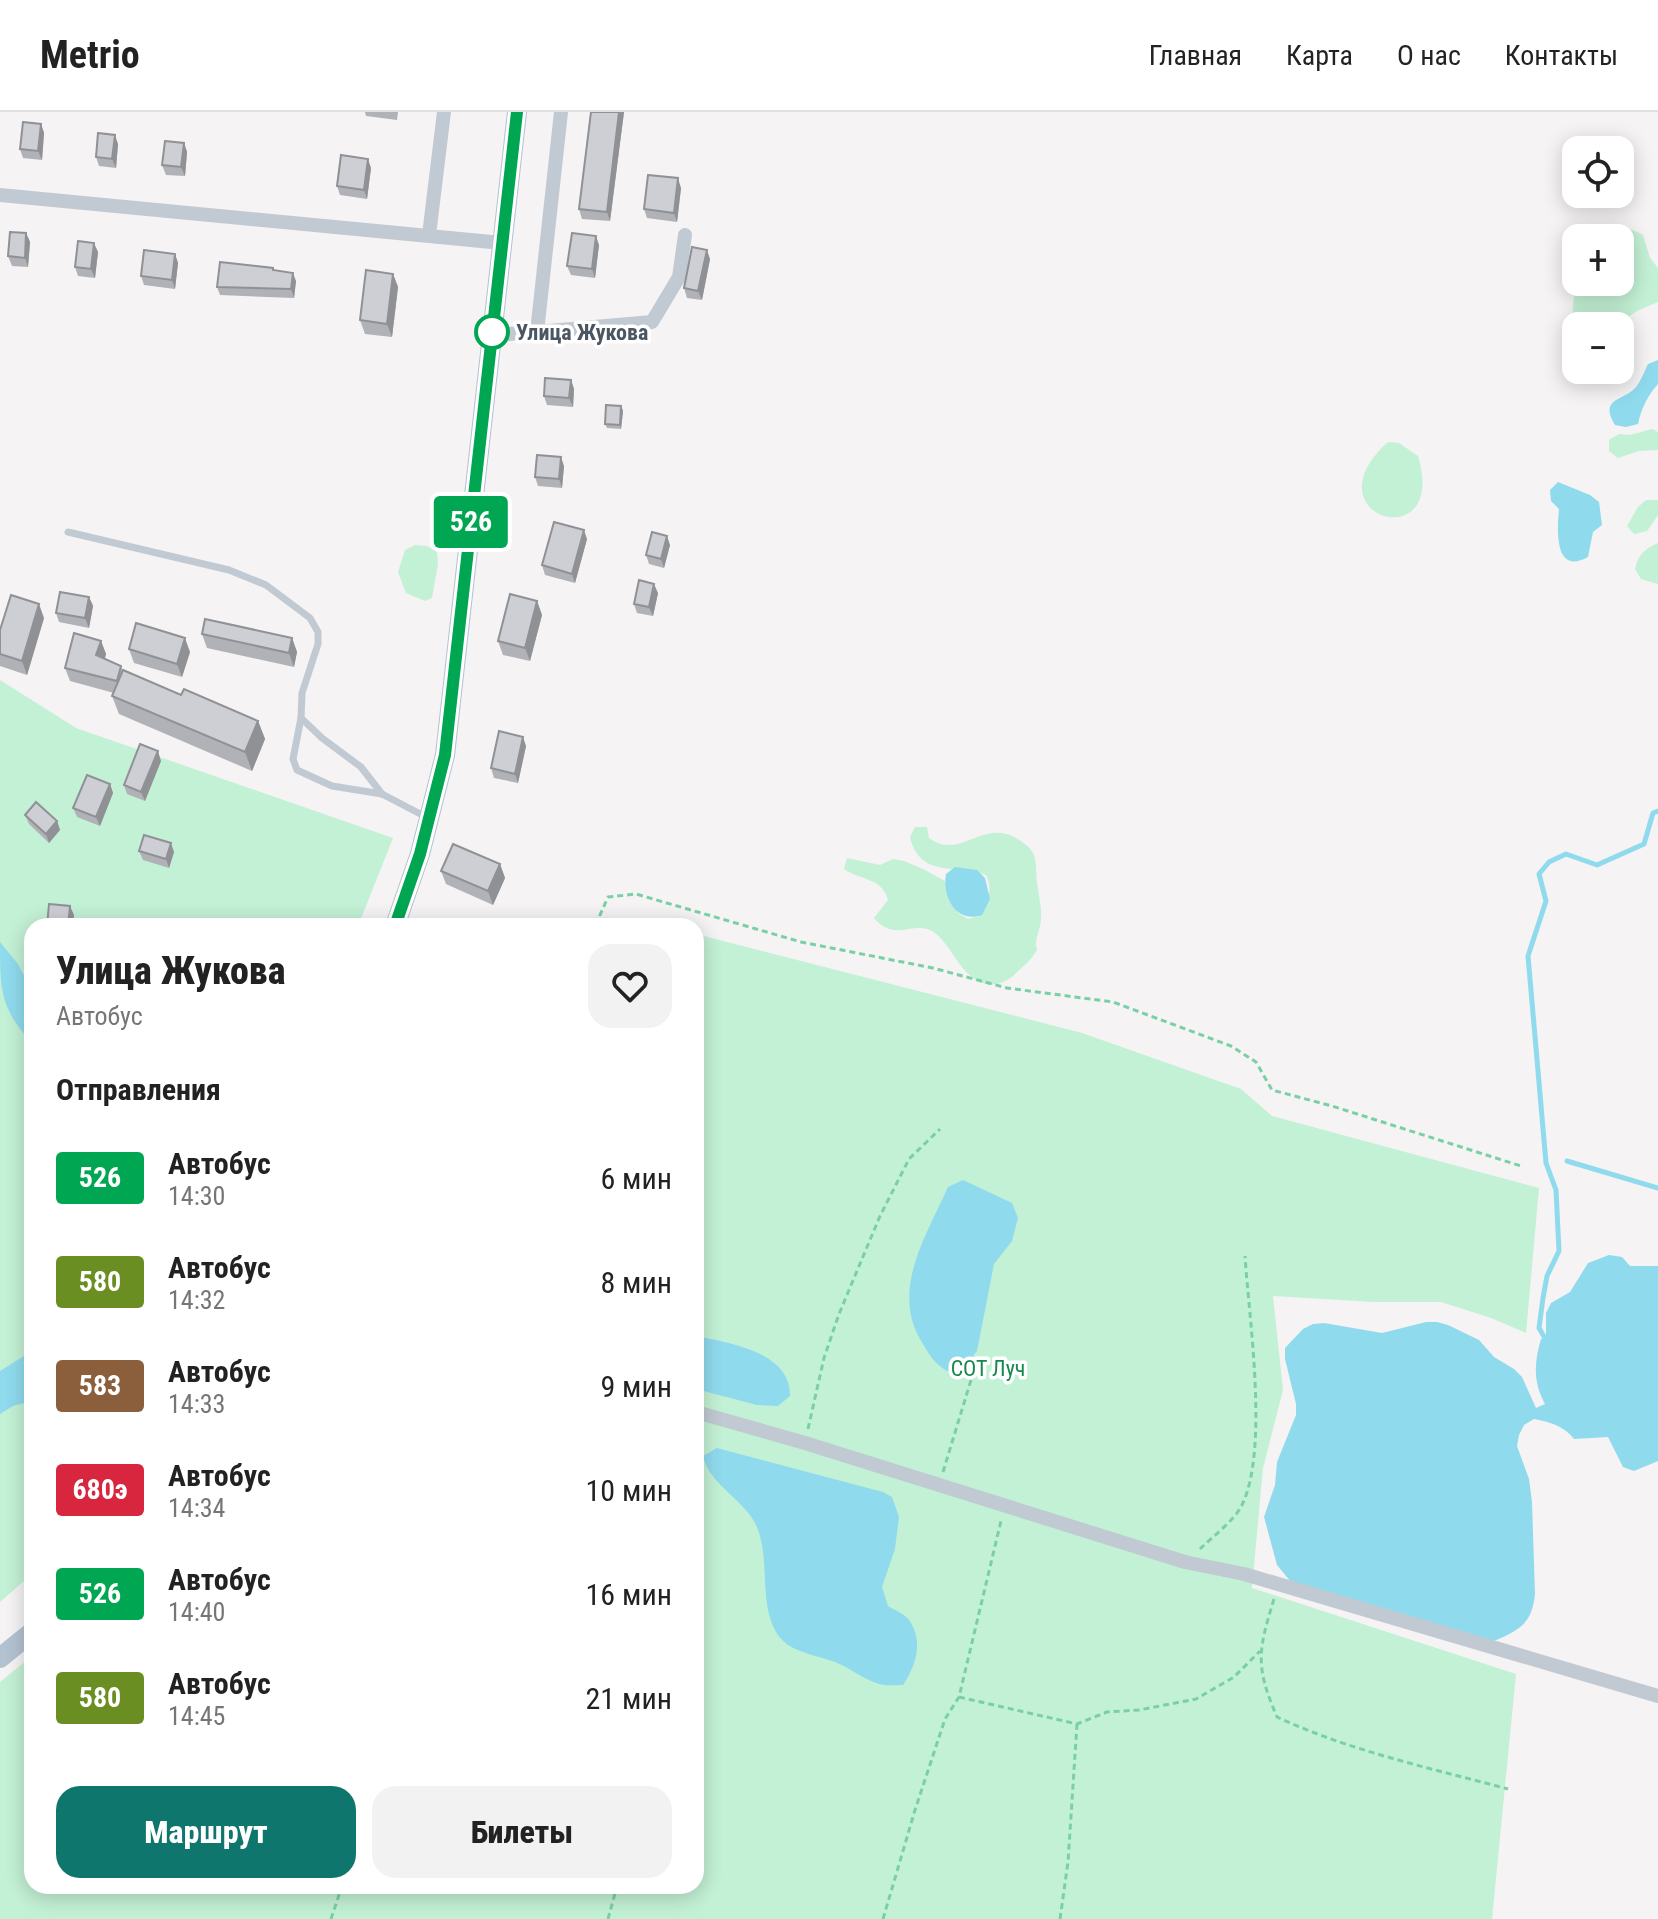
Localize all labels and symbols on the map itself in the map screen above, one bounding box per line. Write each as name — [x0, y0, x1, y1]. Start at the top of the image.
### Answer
marker: Улица Жукова — [475, 315, 509, 349]
place label: Улица Жукова — [516, 320, 648, 345]
line badge: 526 — [425, 496, 517, 548]
park label: СОТ Луч — [951, 1356, 1025, 1381]

